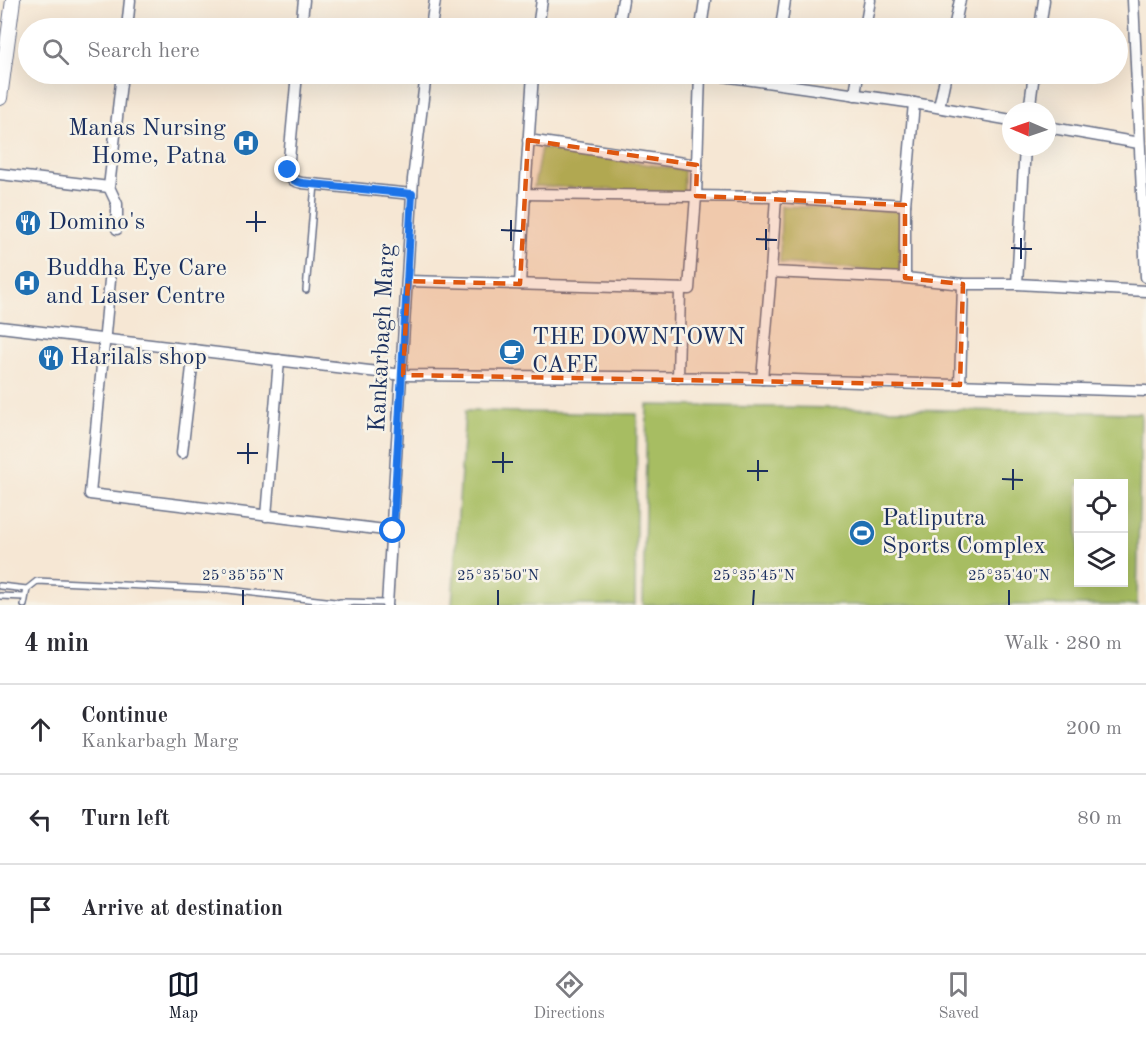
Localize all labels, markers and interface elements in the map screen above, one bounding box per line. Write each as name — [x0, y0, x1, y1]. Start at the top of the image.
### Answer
search box — [18, 18, 1128, 84]
icon: search — [39, 35, 72, 68]
text: Search here — [87, 40, 200, 62]
north arrow — [1002, 102, 1056, 156]
place label: Manas Nursing Home, Patna — [68, 117, 226, 169]
hospital icon: Manas Nursing Home, Patna — [231, 128, 261, 158]
route end — [274, 156, 300, 182]
restaurant icon: Domino's — [13, 208, 43, 238]
place label: Domino's — [48, 211, 145, 235]
street label: Kankarbagh Marg — [366, 243, 400, 433]
place label: Buddha Eye Care and Laser Centre — [46, 257, 227, 309]
hospital icon: Buddha Eye Care and Laser Centre — [12, 268, 42, 298]
place label: THE DOWNTOWN CAFE — [532, 326, 745, 378]
cafe icon: THE DOWNTOWN CAFE — [497, 337, 527, 367]
restaurant icon: Harilals shop — [36, 343, 66, 373]
place label: Harilals shop — [70, 346, 207, 370]
map controls — [1074, 479, 1128, 587]
button: locate — [1074, 479, 1128, 533]
place label: Patliputra Sports Complex — [882, 507, 1046, 559]
route start — [379, 517, 405, 543]
sports icon: Patliputra Sports Complex — [847, 518, 877, 548]
button: layers — [1074, 533, 1128, 587]
text: 25°35'55"N — [202, 569, 284, 584]
text: 25°35'50"N — [457, 569, 539, 584]
text: 25°35'45"N — [713, 569, 795, 584]
text: 25°35'40"N — [968, 569, 1050, 584]
text: 4 min — [24, 631, 89, 657]
text: Walk · 280 m — [1003, 634, 1122, 654]
text: Continue — [81, 705, 168, 727]
icon: ahead — [24, 713, 57, 746]
text: 200 m — [1066, 719, 1122, 739]
text: Kankarbagh Marg — [81, 732, 238, 752]
icon: left — [24, 803, 57, 836]
text: Turn left — [81, 808, 170, 830]
text: 80 m — [1077, 809, 1122, 829]
icon: arrive — [24, 893, 57, 926]
text: Arrive at destination — [81, 898, 283, 920]
tab: Map — [167, 968, 200, 1024]
tab: Directions — [534, 968, 605, 1024]
tab: Saved — [938, 968, 979, 1024]

